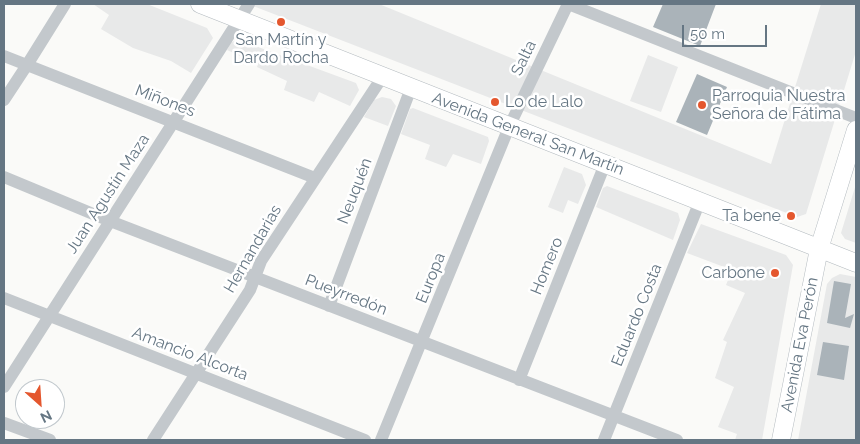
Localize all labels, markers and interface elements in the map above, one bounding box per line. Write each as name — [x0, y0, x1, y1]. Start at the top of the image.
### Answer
scale bar — [685, 15, 770, 47]
marker: San Martín y Dardo Rocha — [275, 16, 287, 28]
text: 50 m — [690, 25, 725, 43]
place label: San Martín y Dardo Rocha — [233, 30, 329, 68]
street label: Salta — [507, 37, 541, 79]
street label: Miñones — [132, 81, 198, 121]
place label: Parroquia Nuestra Señora de Fátima — [712, 86, 845, 124]
street label: Avenida General San Martín — [429, 88, 627, 180]
place label: Lo de Lalo — [505, 92, 583, 112]
marker: Lo de Lalo — [489, 96, 501, 108]
marker: Parroquia Nuestra Señora de Fátima — [696, 99, 708, 111]
street label: Juan Agustín Maza — [62, 131, 154, 257]
street label: Neuquén — [334, 155, 376, 227]
street label: Hernandarias — [220, 202, 286, 296]
place label: Ta bene — [722, 206, 781, 226]
marker: Ta bene — [785, 210, 797, 222]
street label: Homero — [527, 235, 567, 297]
street label: Europa — [412, 250, 450, 306]
street label: Eduardo Costa — [608, 261, 666, 369]
place label: Carbone — [702, 263, 765, 283]
marker: Carbone — [769, 267, 781, 279]
street label: Pueyrredón — [302, 271, 390, 319]
street label: Avenida Eva Perón — [777, 276, 823, 414]
street label: Amancio Alcorta — [129, 323, 251, 385]
north arrow — [15, 379, 65, 429]
text: N — [38, 407, 54, 426]

